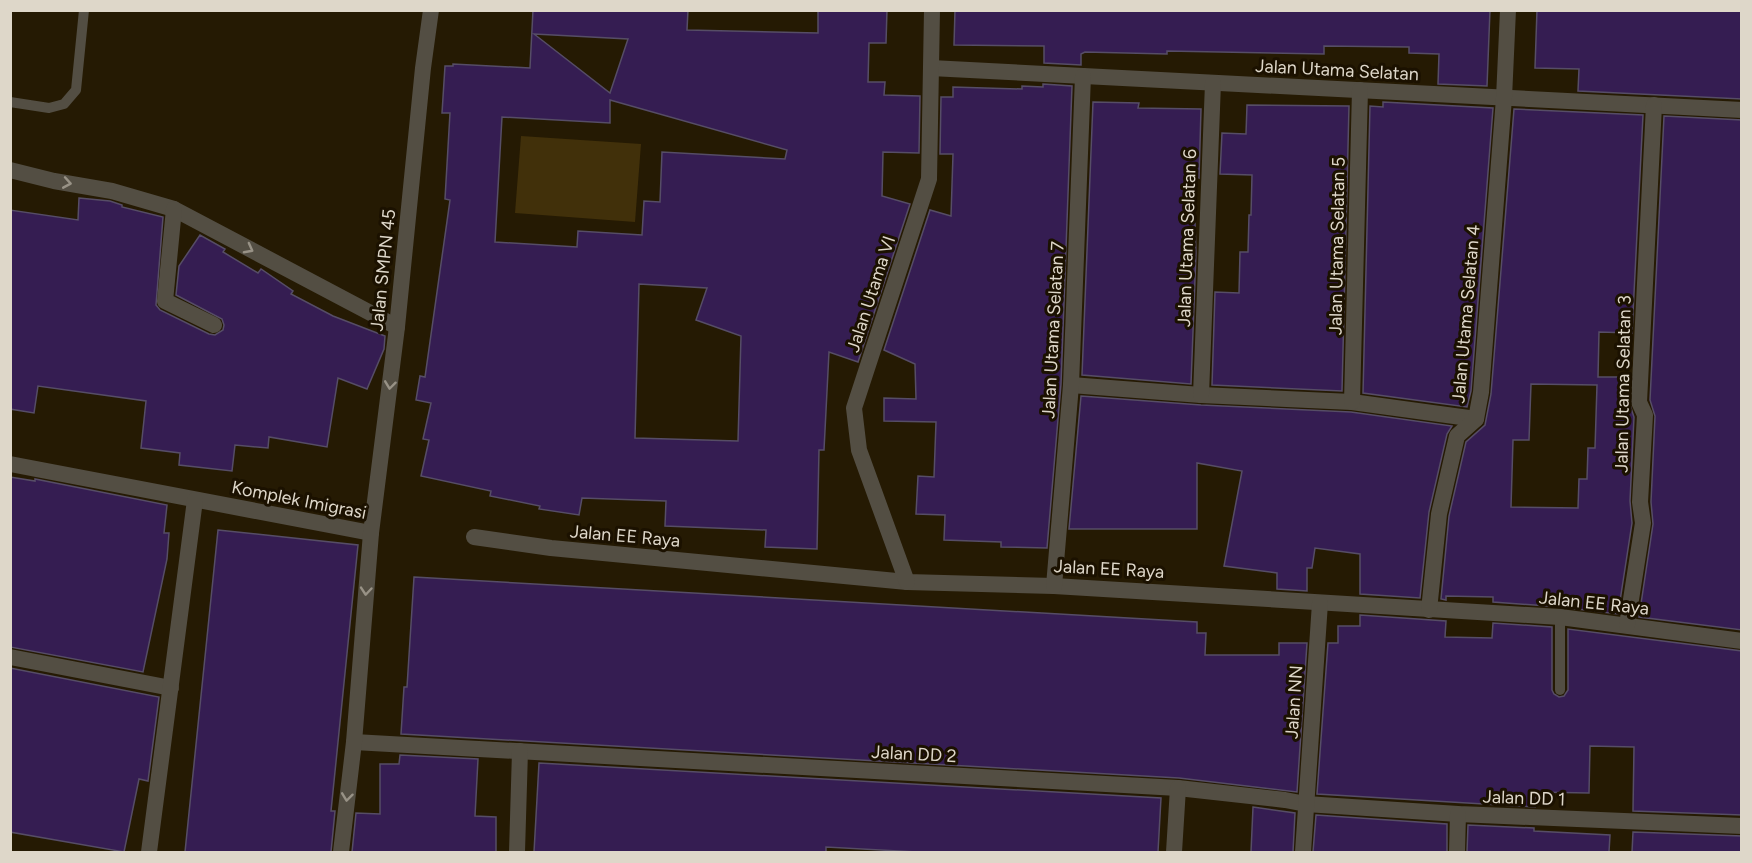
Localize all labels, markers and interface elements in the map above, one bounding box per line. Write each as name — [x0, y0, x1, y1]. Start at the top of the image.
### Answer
street label: Jalan Utama Selatan — [1255, 55, 1419, 85]
street label: Jalan Utama Selatan 6 — [1173, 149, 1201, 327]
street label: Jalan Utama Selatan 5 — [1324, 157, 1350, 335]
one-way arrow — [62, 176, 72, 189]
street label: Jalan SMPN 45 — [366, 208, 400, 332]
street label: Jalan Utama Selatan 4 — [1447, 224, 1485, 404]
street label: Jalan Utama VI — [842, 233, 900, 355]
street label: Jalan Utama Selatan 7 — [1037, 240, 1069, 419]
one-way arrow — [243, 242, 253, 253]
street label: Jalan Utama Selatan 3 — [1610, 295, 1636, 473]
one-way arrow — [384, 380, 396, 390]
street label: Komplek Imigrasi — [230, 476, 368, 524]
street label: Jalan EE Raya — [569, 520, 681, 552]
street label: Jalan EE Raya — [1053, 555, 1165, 583]
one-way arrow — [360, 586, 373, 595]
street label: Jalan EE Raya — [1538, 586, 1650, 620]
street label: Jalan NN — [1280, 664, 1308, 740]
street label: Jalan DD 2 — [871, 741, 957, 767]
street label: Jalan DD 1 — [1482, 786, 1566, 810]
one-way arrow — [341, 793, 354, 802]

